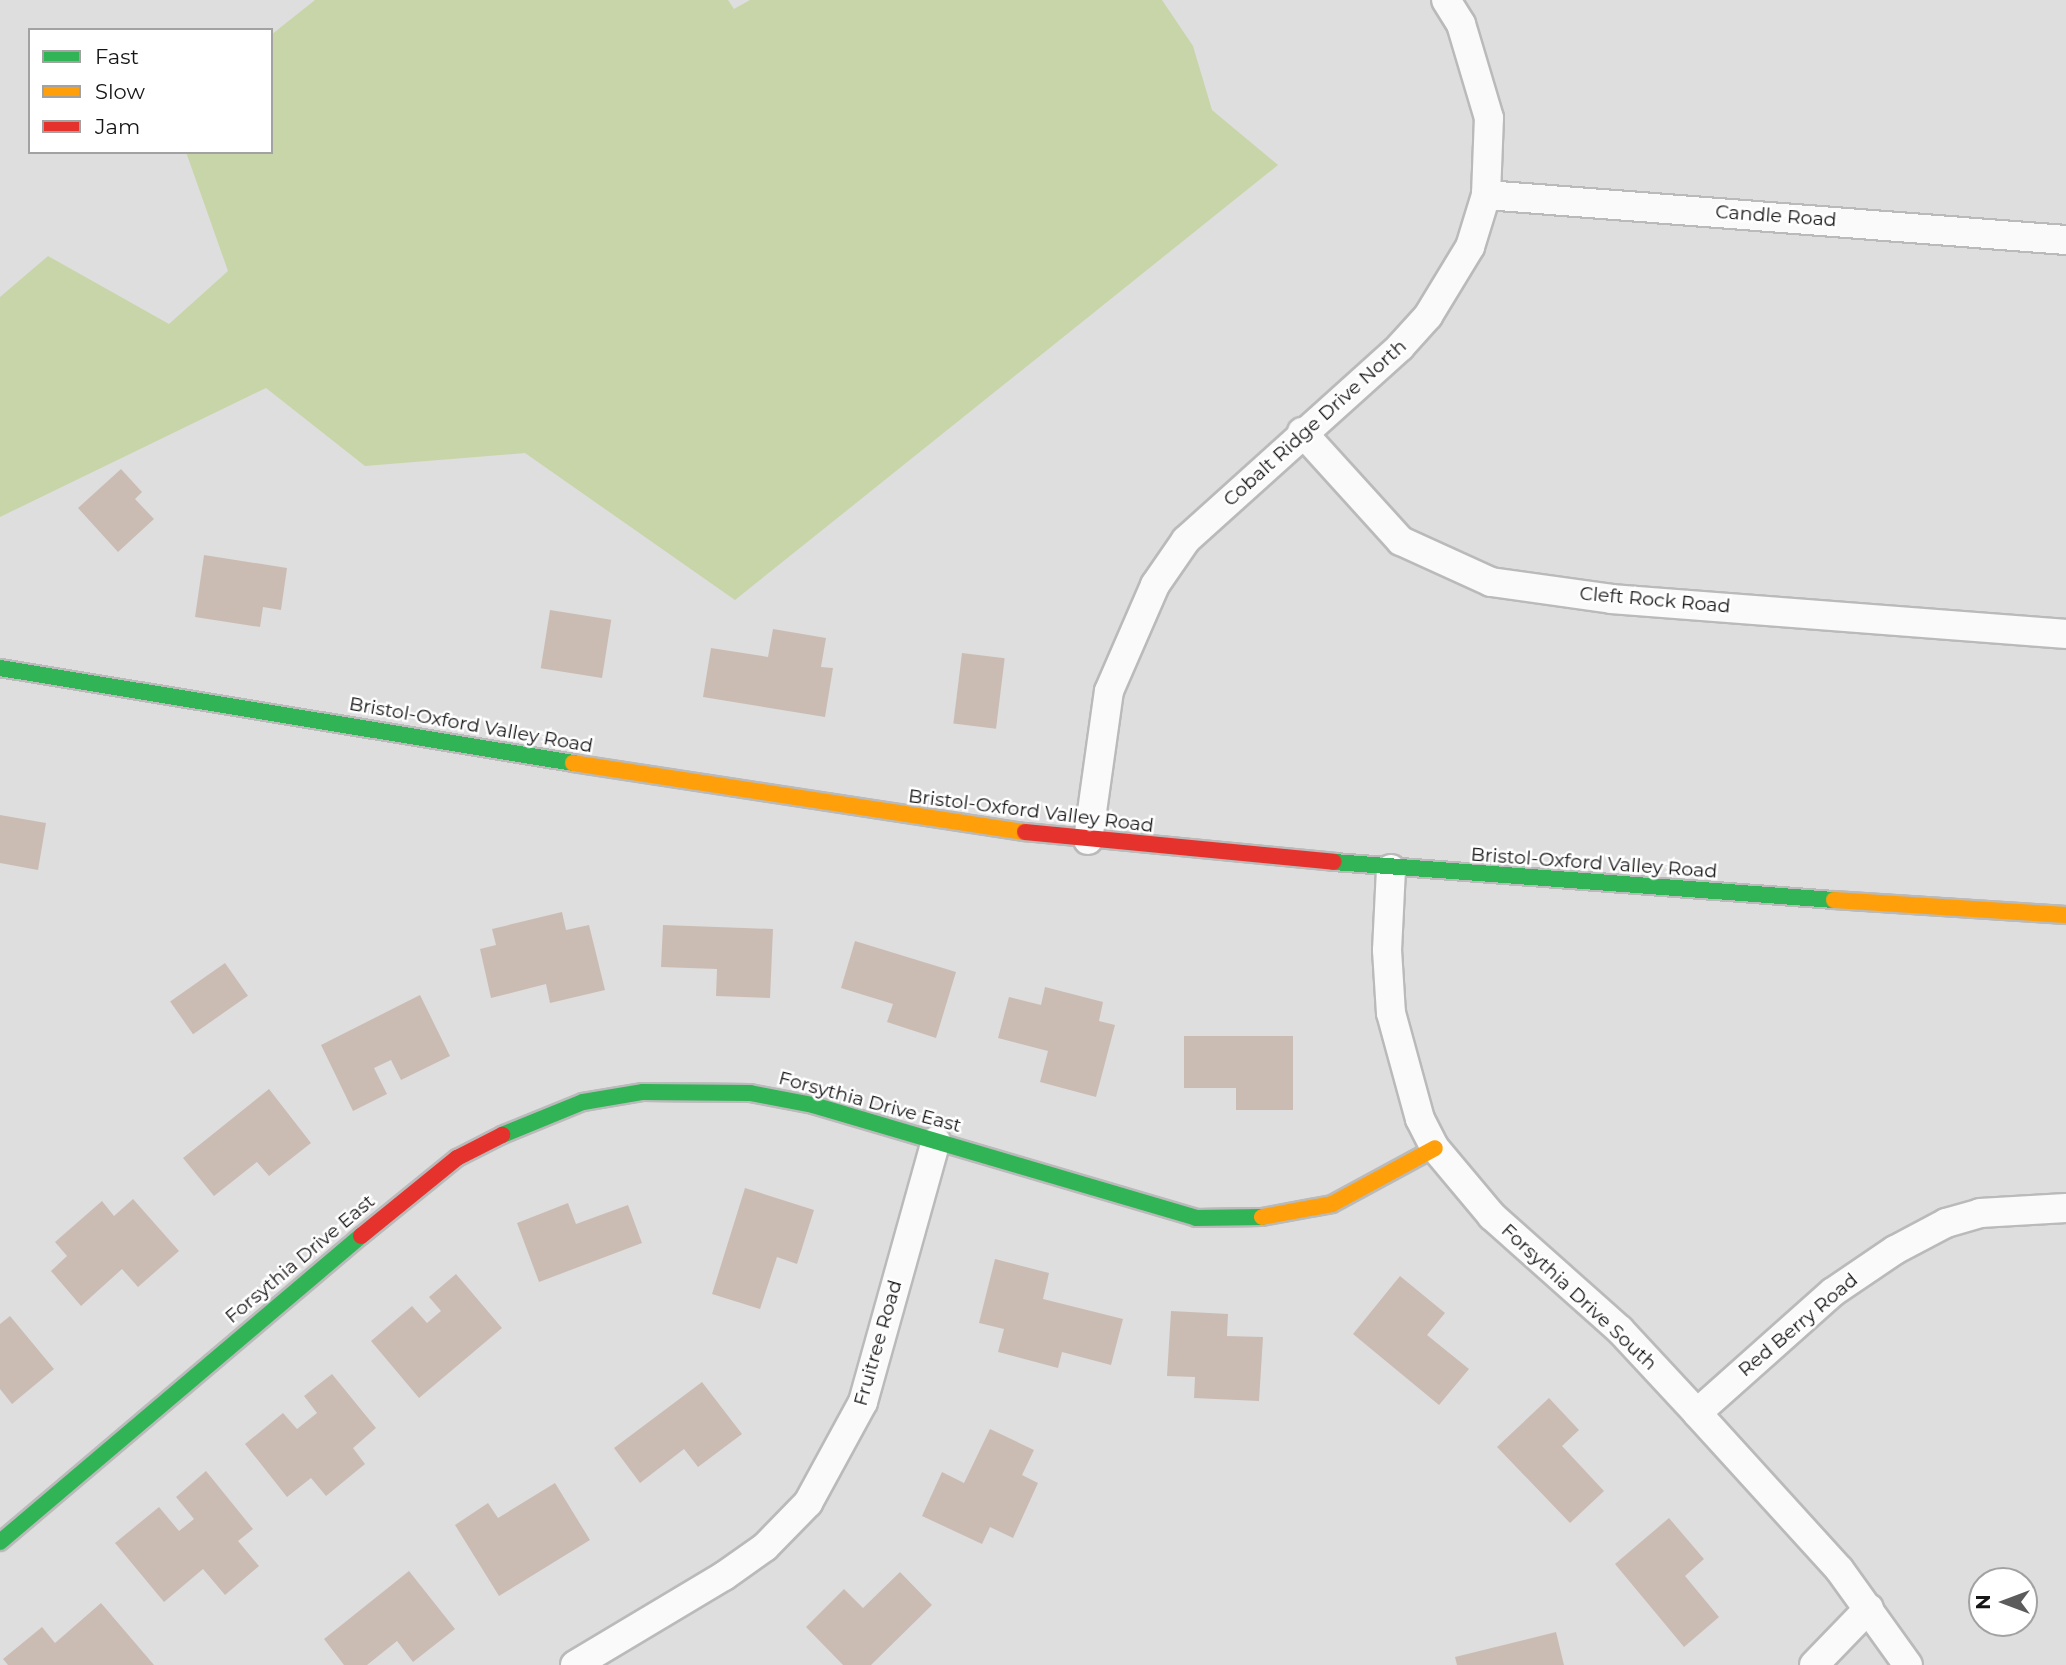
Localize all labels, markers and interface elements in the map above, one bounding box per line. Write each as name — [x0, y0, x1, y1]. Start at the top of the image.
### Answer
legend — [28, 28, 273, 154]
text: Fast — [95, 44, 139, 69]
text: Slow — [95, 79, 145, 104]
text: Jam — [95, 114, 140, 139]
street label: Candle Road — [1715, 200, 1837, 232]
street label: Cobalt Ridge Drive North — [1219, 335, 1411, 511]
street label: Cleft Rock Road — [1579, 582, 1731, 618]
street label: Bristol-Oxford Valley Road — [347, 692, 595, 758]
street label: Bristol-Oxford Valley Road — [907, 785, 1155, 837]
street label: Bristol-Oxford Valley Road — [1470, 843, 1718, 883]
street label: Forsythia Drive East — [776, 1067, 964, 1137]
street label: Forsythia Drive East — [221, 1190, 379, 1328]
street label: Forsythia Drive South — [1496, 1219, 1662, 1375]
street label: Red Berry Road — [1734, 1268, 1862, 1382]
street label: Fruitree Road — [849, 1277, 907, 1409]
north arrow — [1968, 1567, 2038, 1637]
text: N — [1972, 1594, 1995, 1610]

